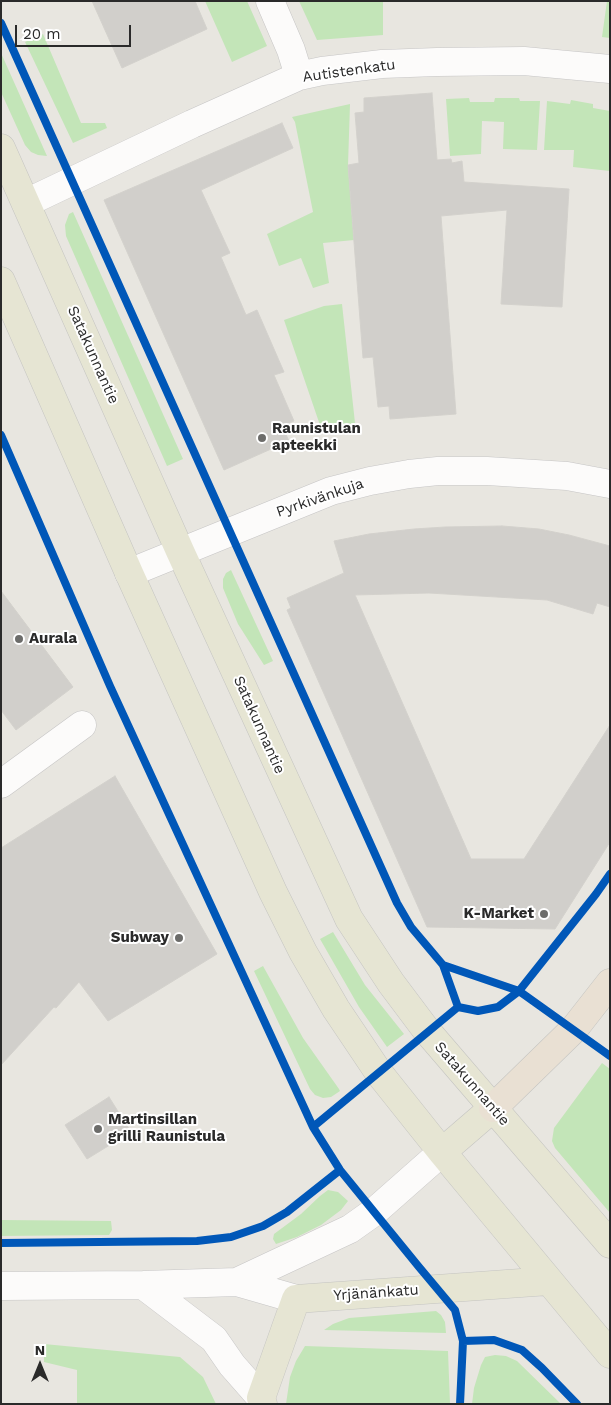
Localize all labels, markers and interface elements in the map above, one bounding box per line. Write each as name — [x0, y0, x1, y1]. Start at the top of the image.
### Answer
scale bar — [18, 15, 134, 47]
text: 20 m — [23, 25, 61, 43]
street label: Autistenkatu — [301, 56, 397, 86]
street label: Satakunnantie — [63, 303, 123, 407]
place label: Raunistulan apteekki — [272, 420, 361, 455]
marker: Raunistulan apteekki — [256, 432, 268, 444]
street label: Pyrkivänkuja — [274, 475, 366, 521]
place label: Aurala — [29, 630, 77, 648]
marker: Aurala — [13, 633, 25, 645]
street label: Satakunnantie — [229, 673, 289, 777]
place label: K-Market — [464, 905, 534, 923]
marker: K-Market — [538, 908, 550, 920]
place label: Subway — [111, 929, 169, 947]
marker: Subway — [173, 932, 185, 944]
street label: Satakunnantie — [431, 1038, 513, 1130]
place label: Martinsillan grilli Raunistula — [108, 1111, 225, 1146]
marker: Martinsillan grilli Raunistula — [92, 1123, 104, 1135]
street label: Yrjänänkatu — [333, 1281, 419, 1305]
north arrow — [15, 1340, 65, 1390]
text: N — [35, 1342, 45, 1358]

